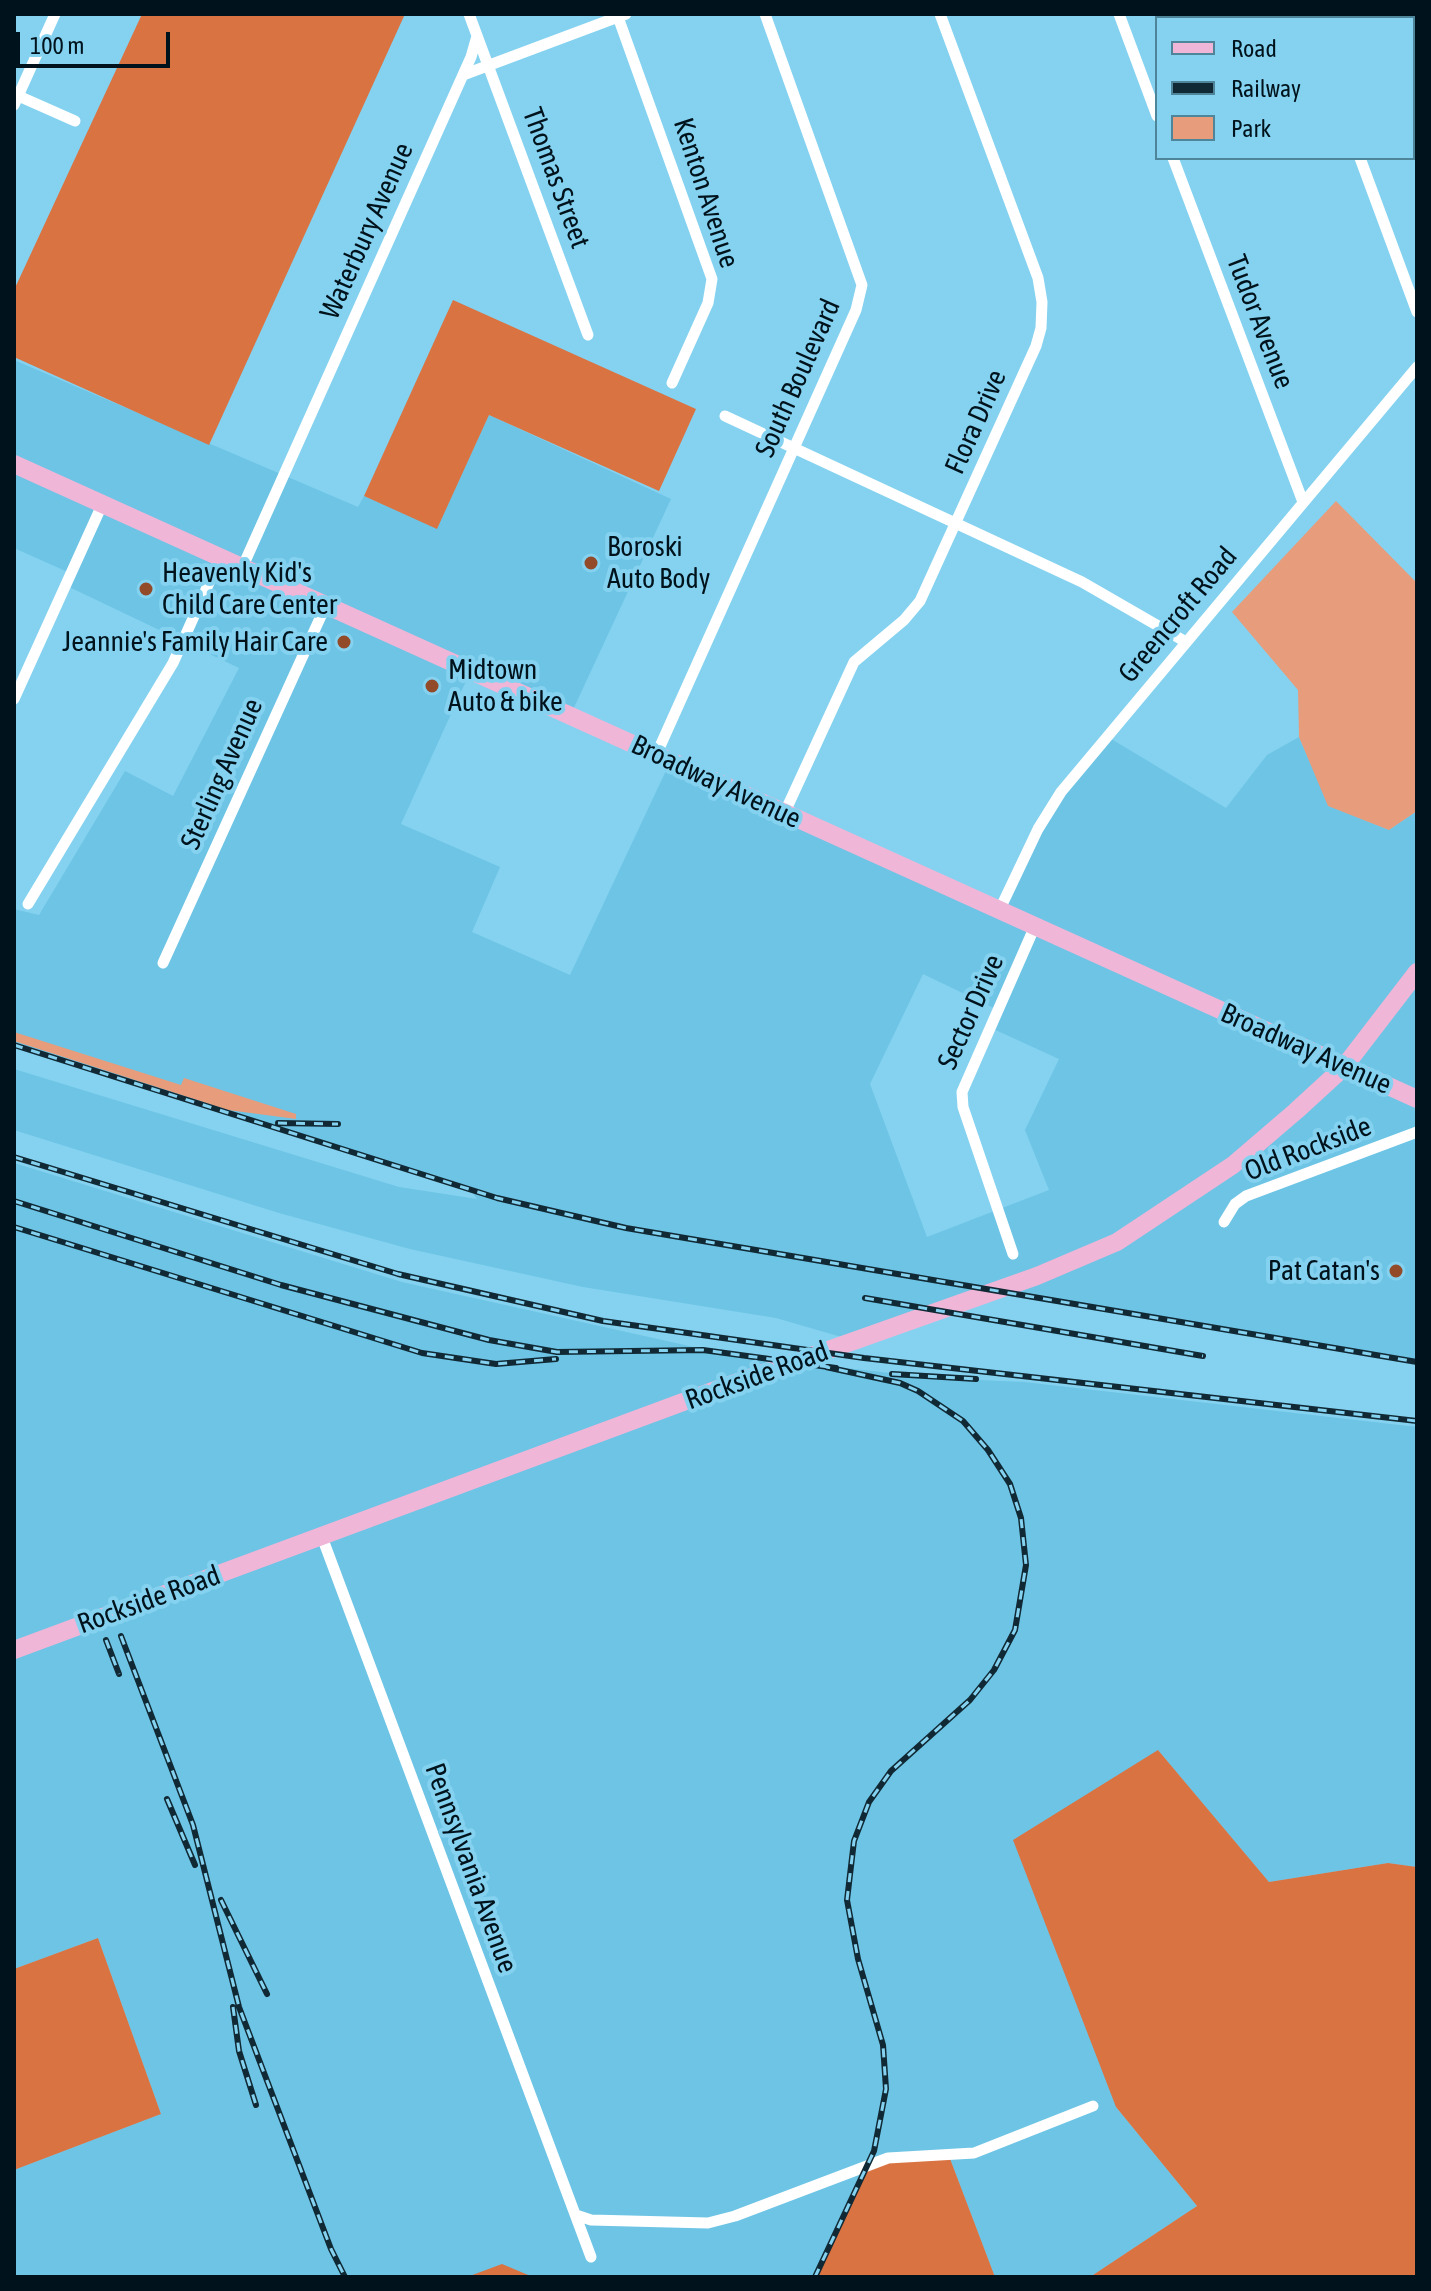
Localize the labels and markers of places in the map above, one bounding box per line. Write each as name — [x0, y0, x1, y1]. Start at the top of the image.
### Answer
place label: Boroski Auto Body — [607, 530, 710, 596]
marker: Boroski Auto Body — [582, 554, 600, 572]
place label: Heavenly Kid's Child Care Center — [162, 556, 337, 622]
marker: Heavenly Kid's Child Care Center — [137, 580, 155, 598]
place label: Jeannie's Family Hair Care — [62, 625, 328, 659]
marker: Jeannie's Family Hair Care — [335, 633, 353, 651]
place label: Midtown Auto & bike — [448, 653, 563, 719]
marker: Midtown Auto & bike — [423, 677, 441, 695]
place label: Pat Catan's — [1268, 1254, 1380, 1288]
marker: Pat Catan's — [1387, 1262, 1405, 1280]

